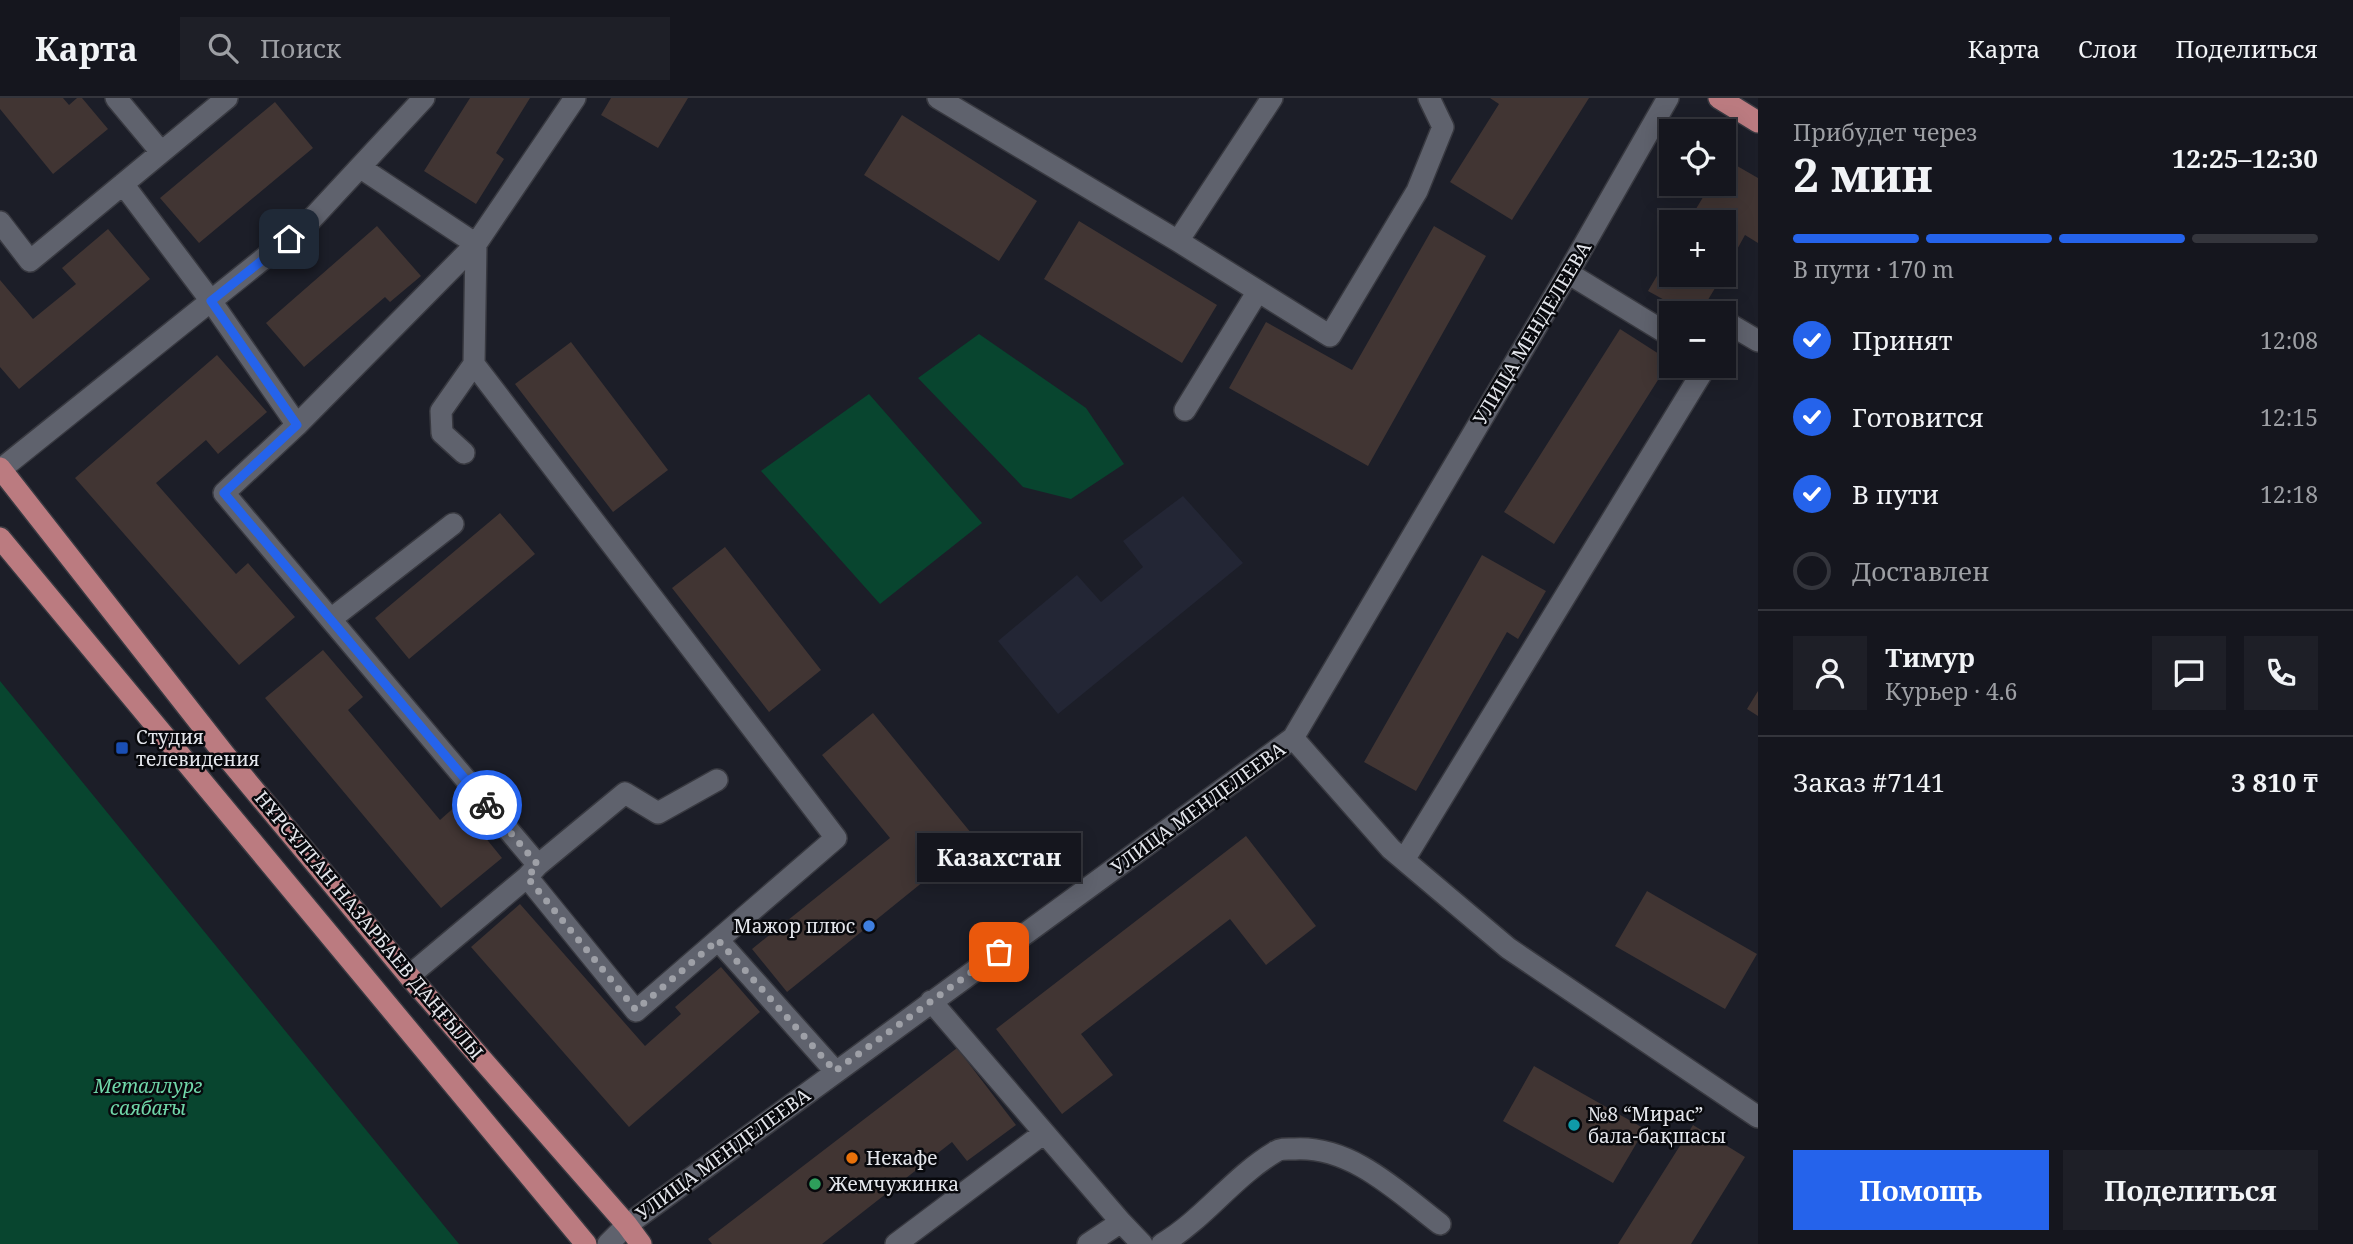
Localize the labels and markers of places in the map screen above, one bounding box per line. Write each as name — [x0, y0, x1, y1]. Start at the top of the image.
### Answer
pin — [259, 209, 319, 269]
place label: Студия телевидения — [136, 724, 260, 772]
marker: Студия телевидения — [114, 740, 130, 756]
callout: Казахстан — [917, 833, 1081, 882]
place label: Мажор плюс — [734, 913, 855, 939]
marker: Мажор плюс — [861, 918, 877, 934]
pin — [969, 922, 1029, 982]
place label: №8 “Мирас” бала-бақшасы — [1588, 1101, 1726, 1149]
marker: №8 “Мирас” бала-бақшасы — [1566, 1117, 1582, 1133]
place label: Некафе — [866, 1145, 937, 1171]
marker: Некафе — [844, 1150, 860, 1166]
place label: Жемчужинка — [828, 1171, 959, 1197]
marker: Жемчужинка — [807, 1176, 823, 1192]

